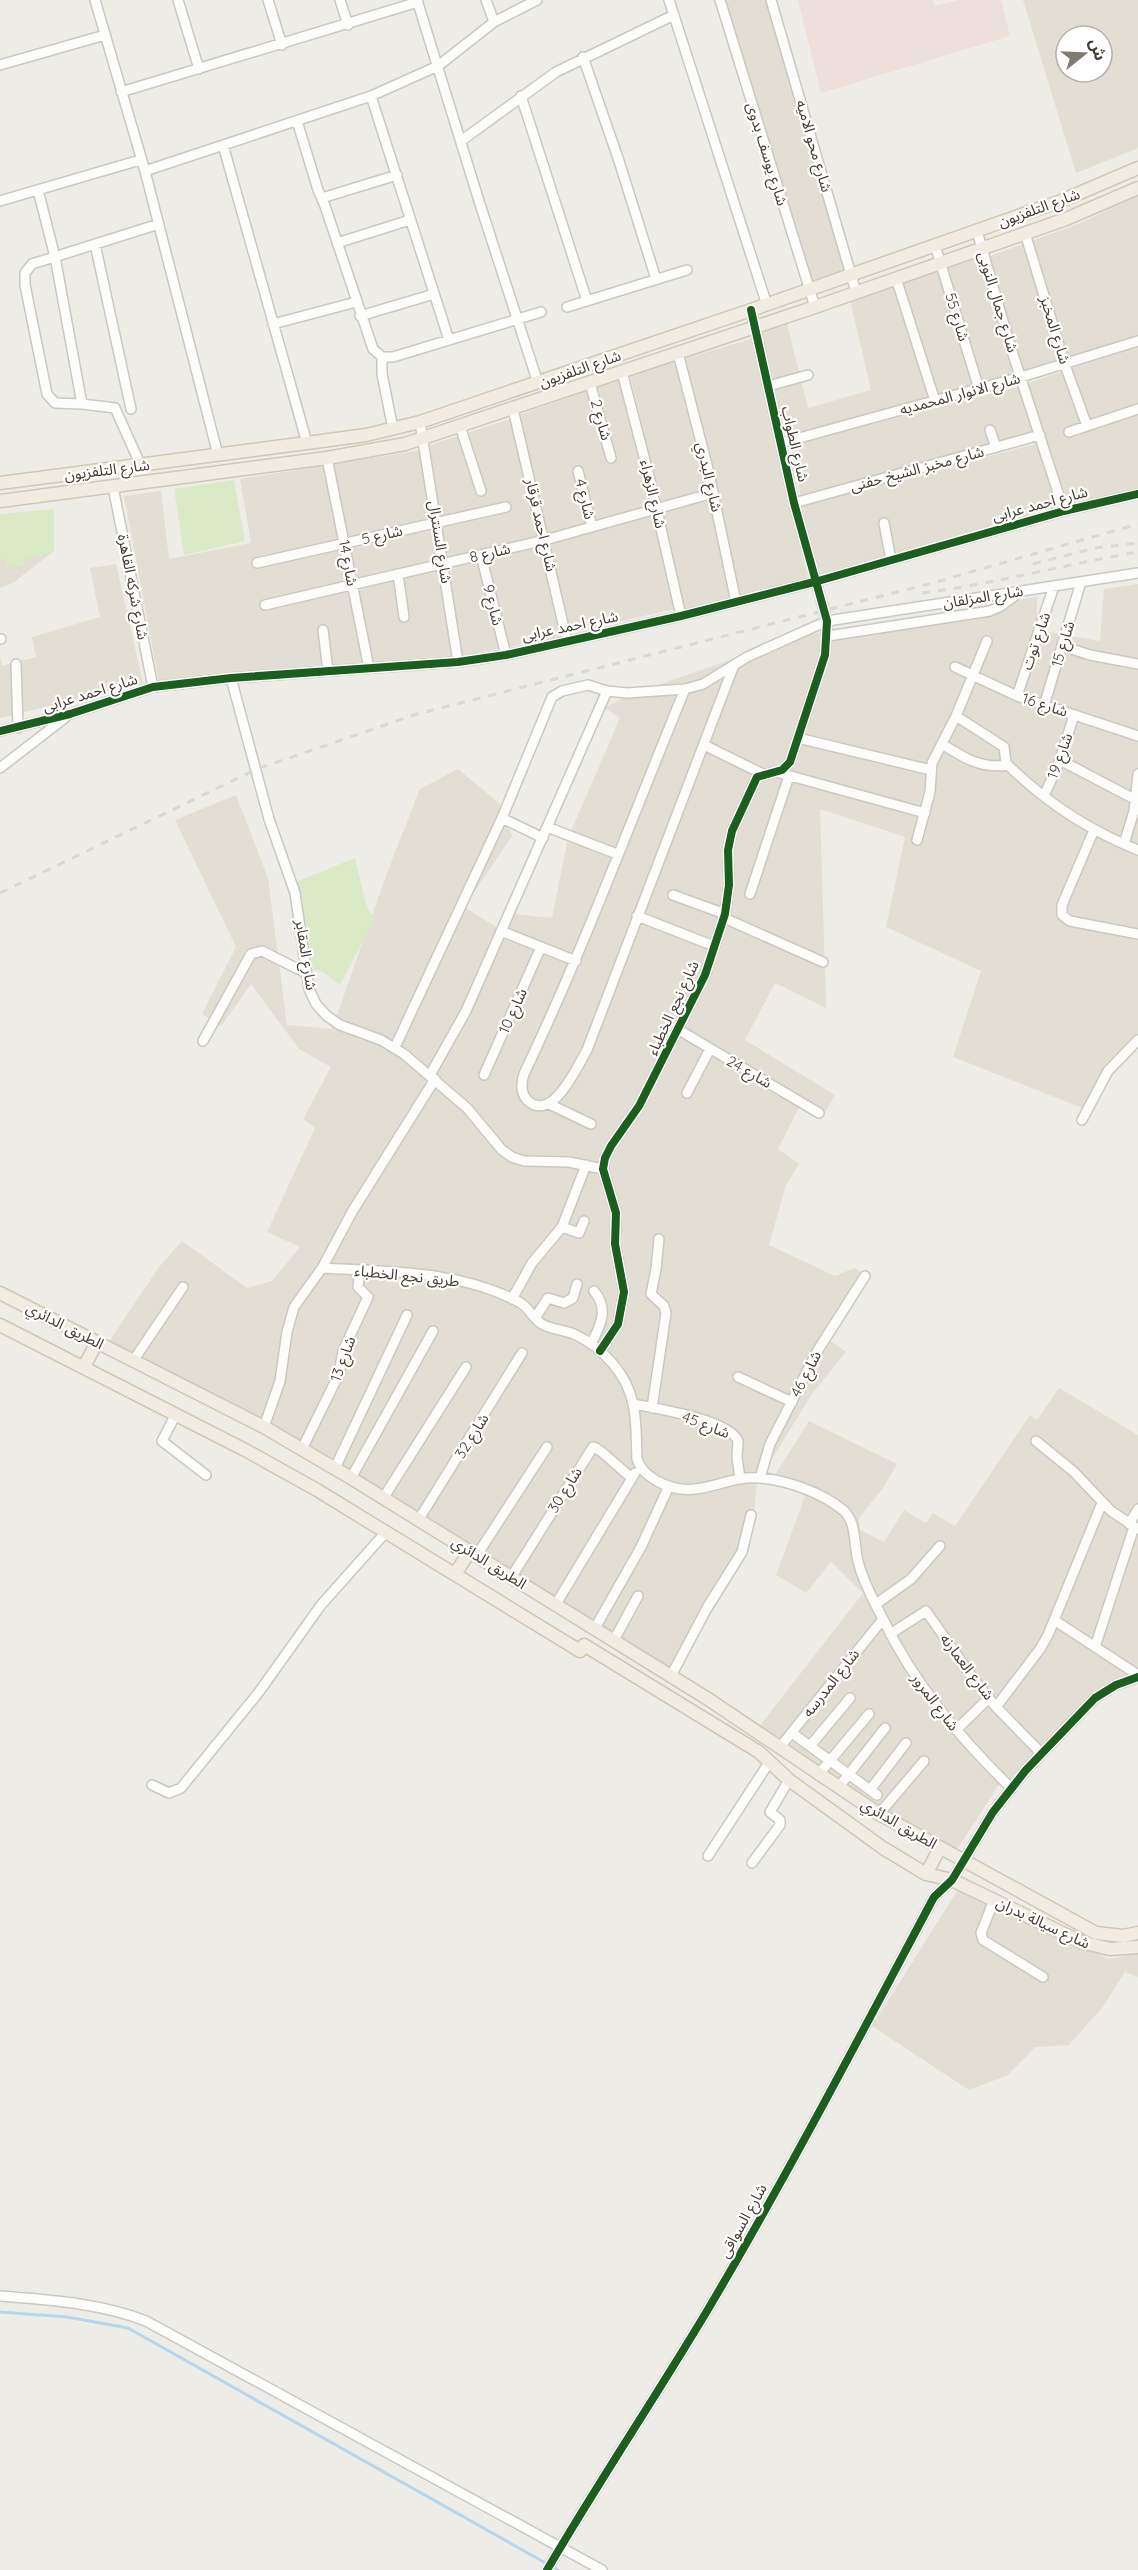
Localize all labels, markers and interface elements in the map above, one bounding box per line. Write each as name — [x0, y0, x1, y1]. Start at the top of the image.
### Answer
north arrow — [1054, 24, 1114, 84]
text: ش — [1085, 36, 1111, 63]
street label: شارع محو الاميه — [789, 98, 837, 195]
street label: شارع يوسف بدوى — [740, 100, 792, 209]
street label: شارع التلفزيون — [995, 184, 1084, 234]
street label: شارع جمال النوبى — [971, 249, 1023, 356]
street label: شارع 55 — [938, 290, 974, 344]
street label: شارع المخبز — [1033, 293, 1075, 367]
street label: شارع التلفزيون — [536, 346, 625, 394]
street label: شارع الانوار المحمديه — [898, 368, 1023, 422]
street label: شارع 2 — [584, 397, 616, 444]
street label: شارع الطواب — [775, 404, 813, 484]
street label: شارع البدري — [689, 440, 727, 514]
street label: شارع مخبز الشيخ حفنى — [848, 441, 987, 498]
street label: شارع التلفزيون — [63, 455, 151, 487]
street label: شارع الزهراء — [633, 458, 671, 531]
street label: شارع احمد قرقار — [518, 475, 562, 574]
street label: شارع 4 — [568, 477, 600, 522]
street label: شارع احمد عرابى — [990, 482, 1091, 528]
street label: شارع السنترال — [422, 499, 456, 586]
street label: شارع 5 — [360, 521, 405, 551]
street label: شارع شركه القاهرة — [111, 532, 153, 642]
street label: شارع 14 — [332, 538, 362, 588]
street label: شارع 8 — [468, 539, 513, 569]
street label: شارع المزلقان — [941, 581, 1025, 615]
street label: شارع 9 — [476, 582, 508, 628]
street label: شارع احمد عرابى — [520, 606, 621, 648]
street label: شارع توت — [1017, 609, 1057, 673]
street label: شارع 15 — [1047, 618, 1081, 670]
street label: شارع احمد عرابى — [40, 669, 141, 719]
street label: شارع 16 — [1019, 688, 1071, 724]
street label: شارع 19 — [1043, 730, 1079, 782]
street label: شارع المقابر — [288, 917, 321, 992]
street label: شارع نجع الخطباء — [642, 957, 706, 1059]
street label: شارع 10 — [494, 985, 534, 1038]
street label: شارع 24 — [722, 1051, 776, 1095]
street label: طريق نجع الخطباء — [353, 1261, 460, 1293]
street label: الطريق الدائري — [22, 1298, 107, 1355]
street label: شارع 13 — [326, 1333, 362, 1385]
street label: شارع 46 — [786, 1347, 828, 1401]
street label: شارع 45 — [679, 1407, 733, 1445]
street label: شارع 32 — [450, 1410, 495, 1463]
street label: شارع 30 — [543, 1463, 589, 1518]
street label: الطريق الدائري — [447, 1532, 530, 1595]
street label: شارع العمارنه — [934, 1630, 999, 1706]
street label: شارع المدرسه — [798, 1645, 866, 1723]
street label: شارع المرور — [904, 1668, 963, 1736]
street label: الطريق الدائري — [857, 1794, 941, 1855]
street label: شارع سيالة بدران — [992, 1893, 1093, 1955]
street label: شارع السواقى — [714, 2180, 773, 2263]

